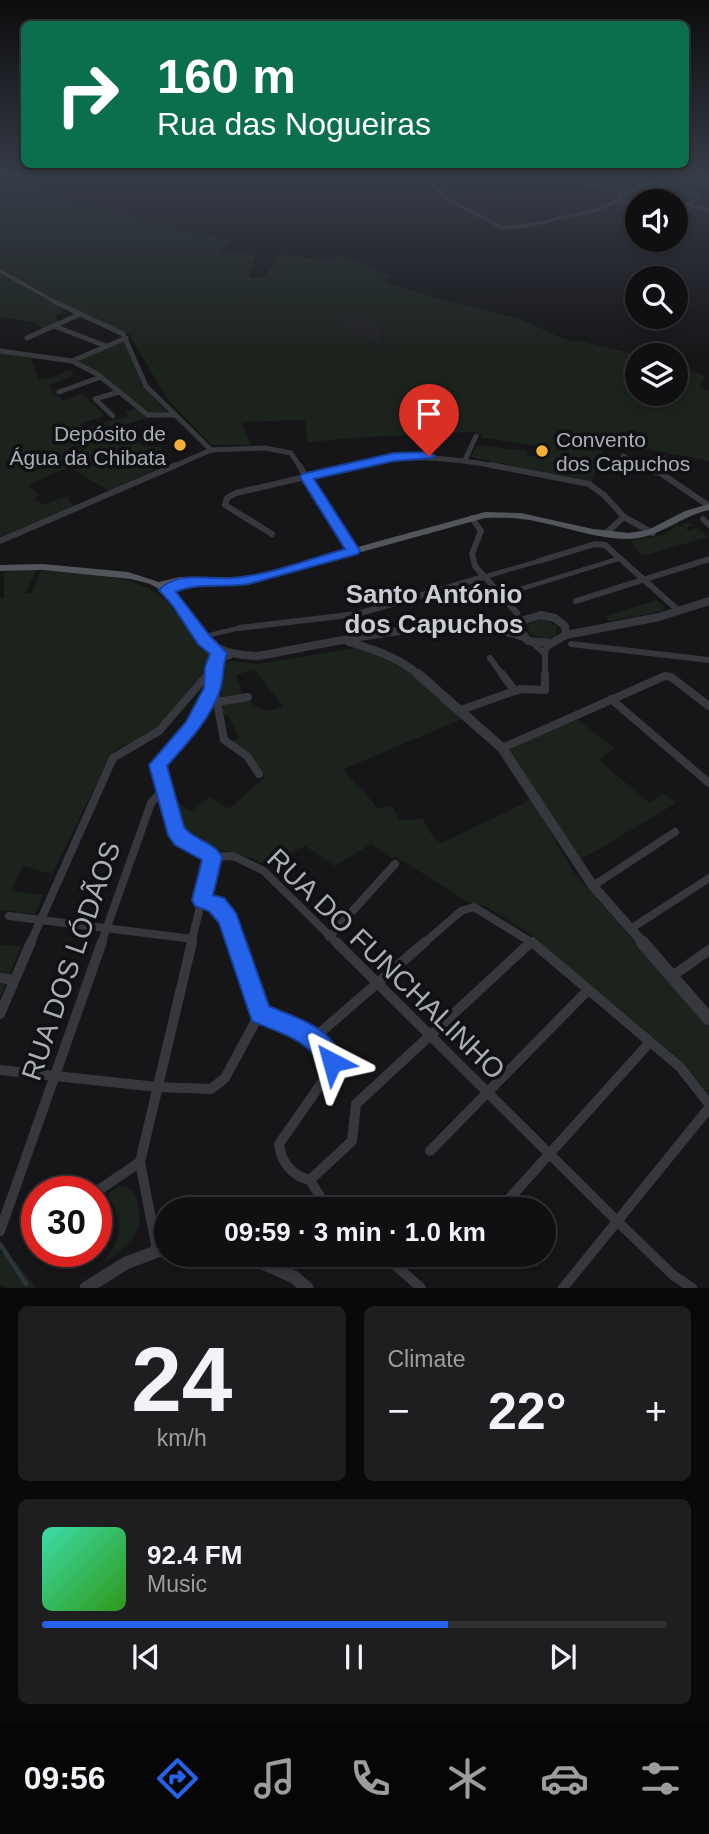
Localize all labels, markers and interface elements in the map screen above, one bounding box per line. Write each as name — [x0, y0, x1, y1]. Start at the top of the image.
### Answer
icon: right — [42, 49, 133, 140]
text: 160 m — [157, 49, 296, 103]
text: Rua das Nogueiras — [157, 106, 431, 142]
map controls — [625, 189, 688, 406]
button: sound — [625, 189, 688, 252]
button: search — [625, 266, 688, 329]
button: layers — [625, 343, 688, 406]
pin — [399, 384, 459, 456]
icon: arrive — [410, 395, 448, 433]
place label: Depósito de Água da Chibata — [10, 422, 166, 469]
place label: Convento dos Capuchos — [556, 428, 690, 475]
marker: Depósito de Água da Chibata — [172, 437, 188, 453]
marker: Convento dos Capuchos — [534, 443, 550, 459]
district label: Santo António dos Capuchos — [344, 579, 524, 639]
street label: RUA DOS LÓDÃOS — [16, 838, 126, 1084]
street label: RUA DO FUNCHALINHO — [261, 843, 511, 1085]
position arrow — [295, 1025, 369, 1099]
speed limit sign: 30 — [21, 1176, 112, 1267]
text: 09:59 · 3 min · 1.0 km — [224, 1217, 486, 1247]
text: 24 — [131, 1329, 232, 1430]
text: Climate — [388, 1346, 465, 1372]
text: 22° — [488, 1382, 567, 1440]
text: − — [388, 1390, 410, 1432]
text: + — [645, 1390, 667, 1432]
text: km/h — [157, 1425, 207, 1451]
text: 92.4 FM — [147, 1540, 242, 1570]
text: Music — [147, 1571, 207, 1597]
icon: previous — [127, 1638, 165, 1676]
icon: pause — [335, 1638, 373, 1676]
icon: next — [544, 1638, 582, 1676]
icon: directions — [153, 1754, 202, 1803]
icon: music — [250, 1754, 299, 1803]
icon: phone — [346, 1754, 395, 1803]
icon: climate — [443, 1754, 492, 1803]
icon: car — [540, 1754, 589, 1803]
icon: filters — [636, 1754, 685, 1803]
text: 09:56 — [24, 1760, 106, 1796]

